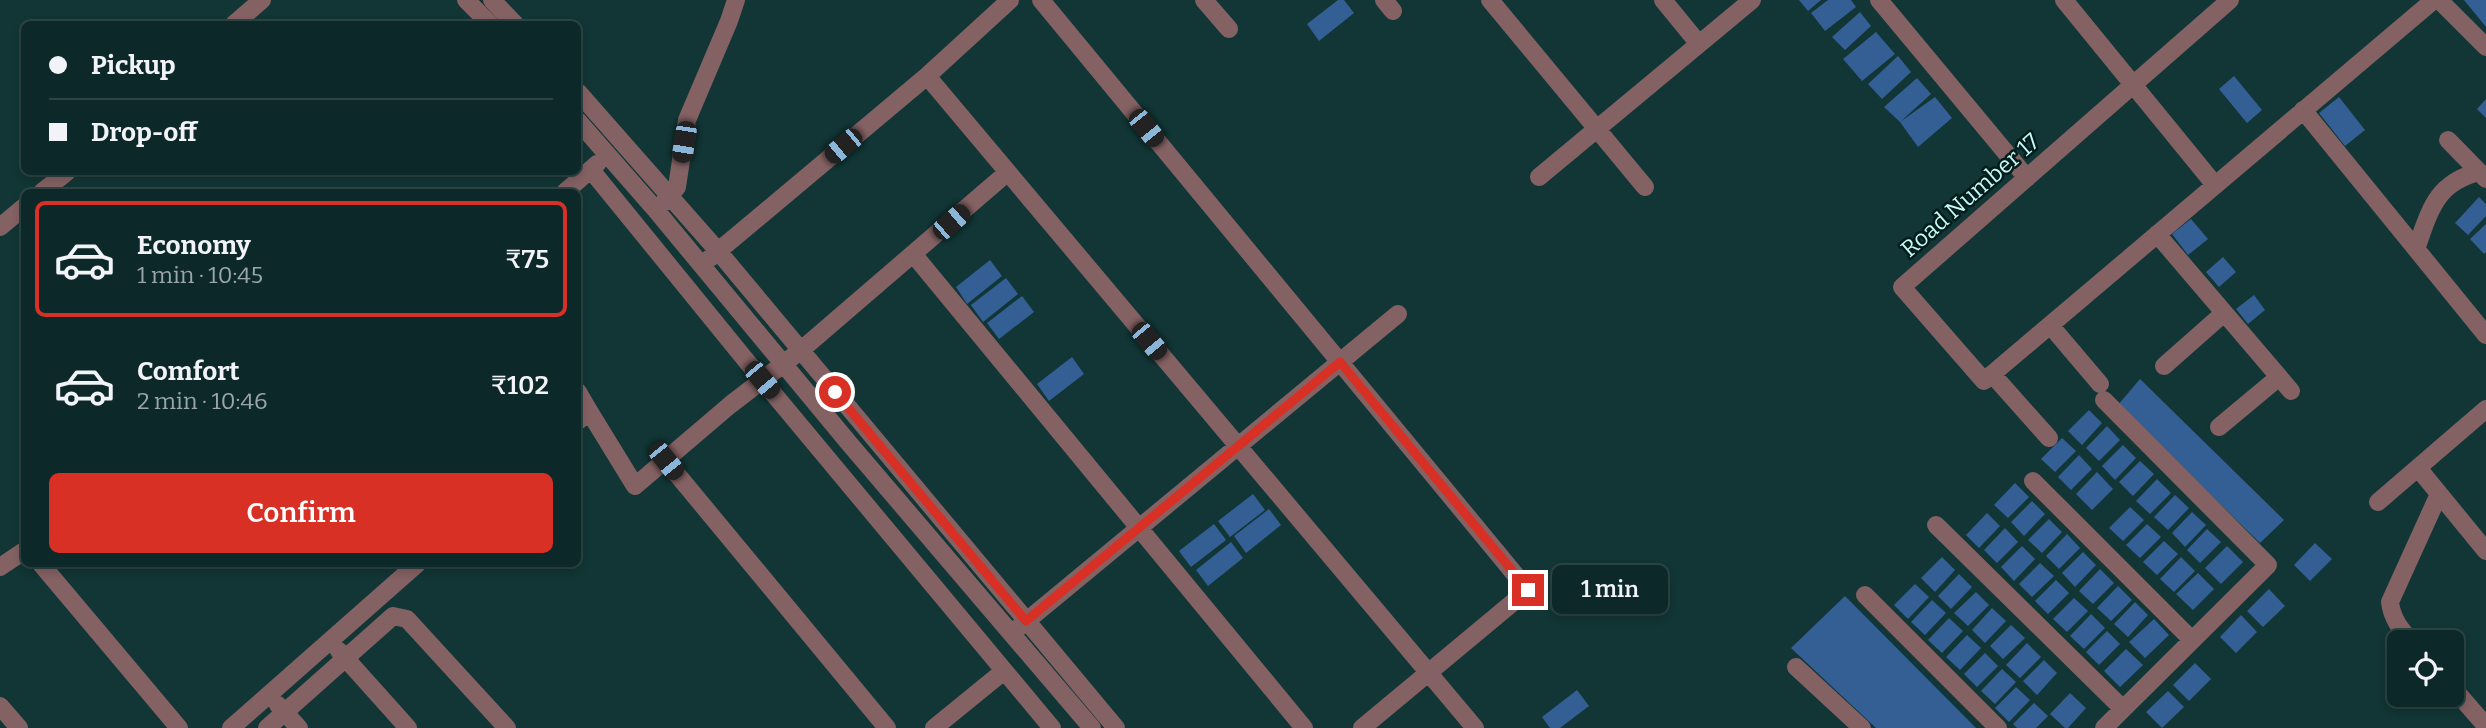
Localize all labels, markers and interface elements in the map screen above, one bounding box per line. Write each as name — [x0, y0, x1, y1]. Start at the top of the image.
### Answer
text: Pickup — [91, 50, 176, 81]
car — [1125, 105, 1168, 151]
text: Drop-off — [91, 117, 197, 148]
car — [671, 120, 698, 164]
car — [821, 124, 866, 168]
street label: Road Number 17 — [1895, 127, 2045, 263]
car — [929, 200, 974, 244]
icon: car — [53, 228, 116, 291]
text: Economy — [137, 230, 251, 261]
text: ₹75 — [505, 244, 549, 275]
text: 1 min · 10:45 — [137, 261, 263, 289]
car — [1128, 318, 1171, 364]
icon: car — [53, 354, 116, 417]
text: Comfort — [137, 356, 240, 387]
car — [741, 357, 784, 403]
text: ₹102 — [490, 370, 549, 401]
route start — [819, 376, 851, 408]
text: 2 min · 10:46 — [137, 387, 267, 415]
car — [645, 438, 688, 484]
button: Confirm — [49, 473, 553, 553]
callout: 1 min — [1552, 566, 1668, 614]
route end — [1512, 574, 1544, 606]
text: 1 min — [1581, 575, 1639, 603]
map controls — [2387, 630, 2464, 707]
button: locate — [2387, 630, 2464, 707]

